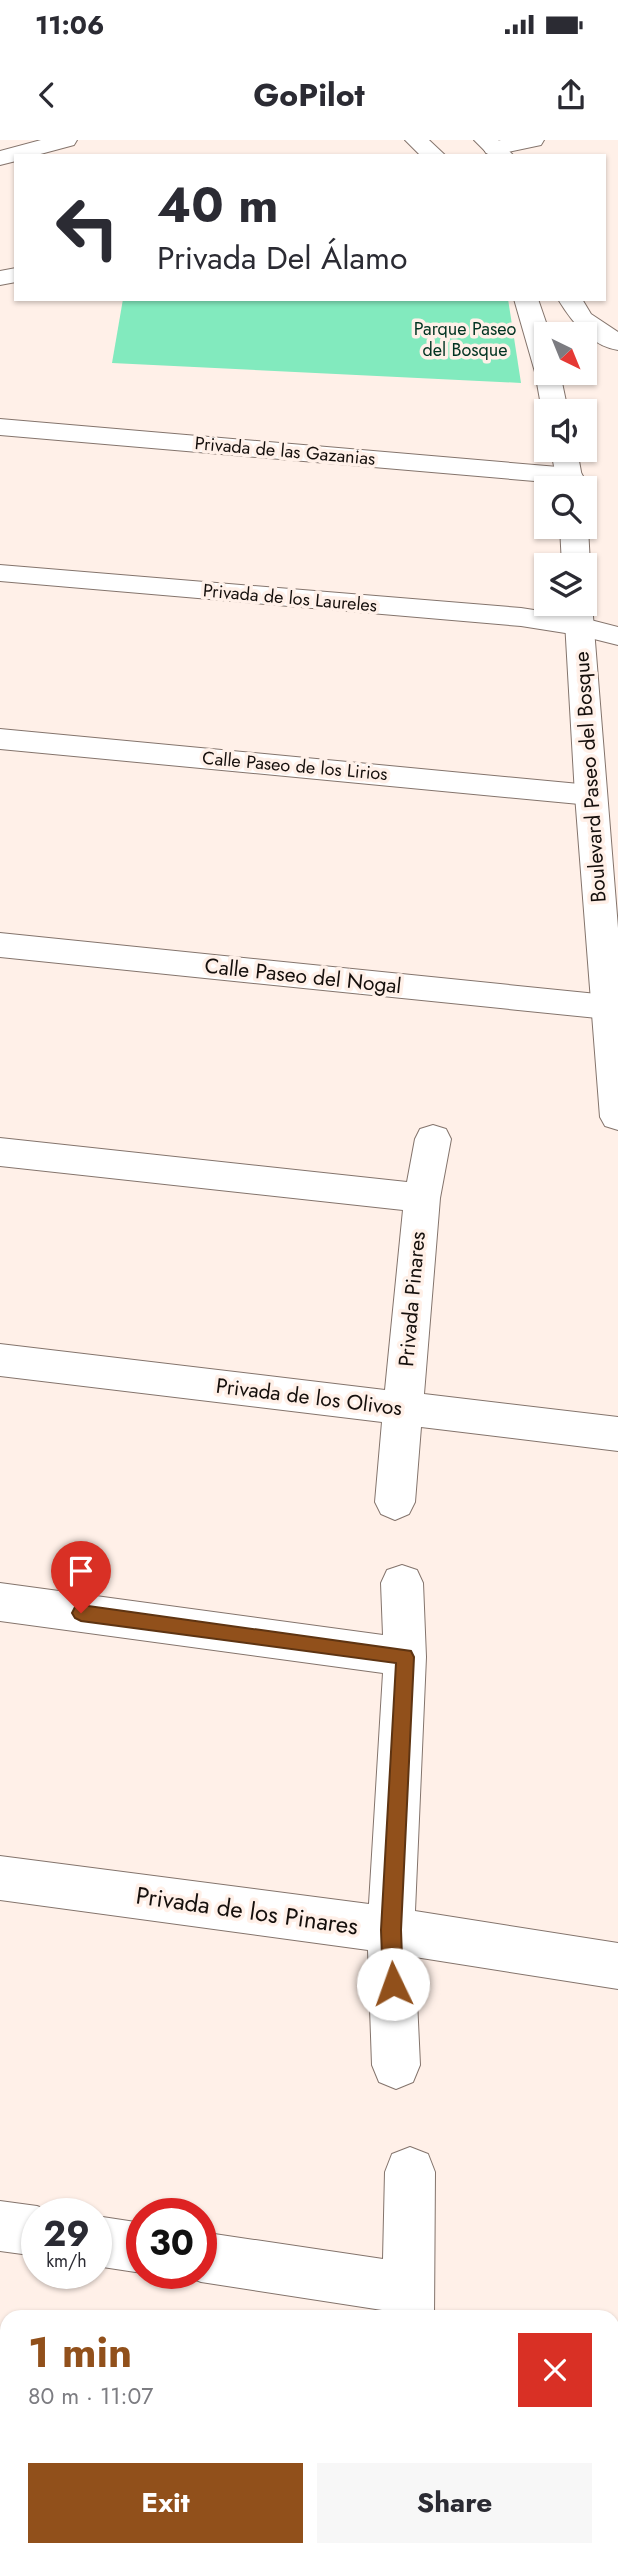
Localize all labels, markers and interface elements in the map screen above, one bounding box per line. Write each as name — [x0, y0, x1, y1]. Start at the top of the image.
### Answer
text: 11:06 — [35, 6, 104, 44]
text: GoPilot — [253, 72, 365, 118]
icon: back — [28, 76, 66, 114]
icon: share — [552, 76, 590, 114]
text: 40 m — [157, 170, 279, 240]
icon: left — [42, 182, 133, 273]
text: Privada Del Álamo — [157, 235, 407, 281]
park label: Parque Paseo del Bosque — [414, 316, 516, 363]
north arrow — [534, 322, 597, 385]
map controls — [534, 322, 597, 616]
button: sound — [534, 399, 597, 462]
street label: Privada de las Gazanias — [194, 430, 376, 472]
button: search — [534, 476, 597, 539]
button: layers — [534, 553, 597, 616]
street label: Privada de los Laureles — [202, 577, 378, 619]
street label: Boulevard Paseo del Bosque — [566, 650, 614, 904]
street label: Calle Paseo de los Lirios — [201, 745, 389, 787]
street label: Calle Paseo del Nogal — [203, 951, 403, 1001]
street label: Privada Pinares — [391, 1230, 433, 1368]
street label: Privada de los Olivos — [214, 1371, 404, 1423]
pin — [51, 1541, 111, 1613]
icon: arrive — [62, 1552, 100, 1590]
street label: Privada de los Pinares — [134, 1878, 360, 1943]
position arrow — [356, 1947, 430, 2021]
speed limit sign: 30 — [126, 2198, 217, 2289]
text: 29 — [43, 2209, 90, 2259]
text: km/h — [46, 2248, 87, 2274]
text: 1 min — [28, 2322, 132, 2383]
button: close — [518, 2333, 592, 2407]
text: 80 m · 11:07 — [28, 2379, 153, 2413]
button: Exit — [28, 2463, 303, 2543]
button: Share — [317, 2463, 592, 2543]

